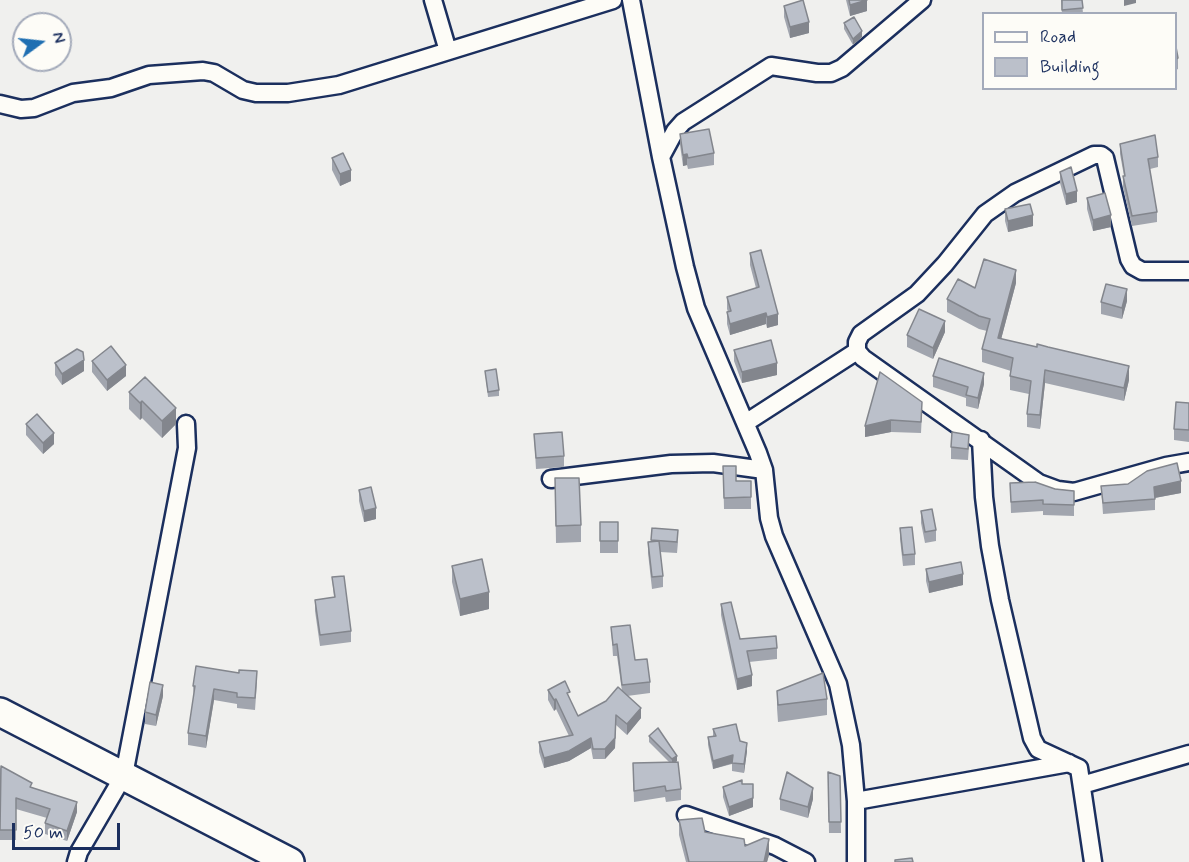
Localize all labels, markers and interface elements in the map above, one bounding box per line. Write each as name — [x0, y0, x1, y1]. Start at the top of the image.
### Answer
north arrow — [12, 12, 72, 72]
legend — [982, 12, 1177, 90]
text: Road — [1040, 25, 1076, 49]
text: N — [46, 30, 69, 46]
text: Building — [1040, 55, 1100, 79]
scale bar — [15, 811, 123, 849]
text: 50 m — [23, 821, 63, 845]

